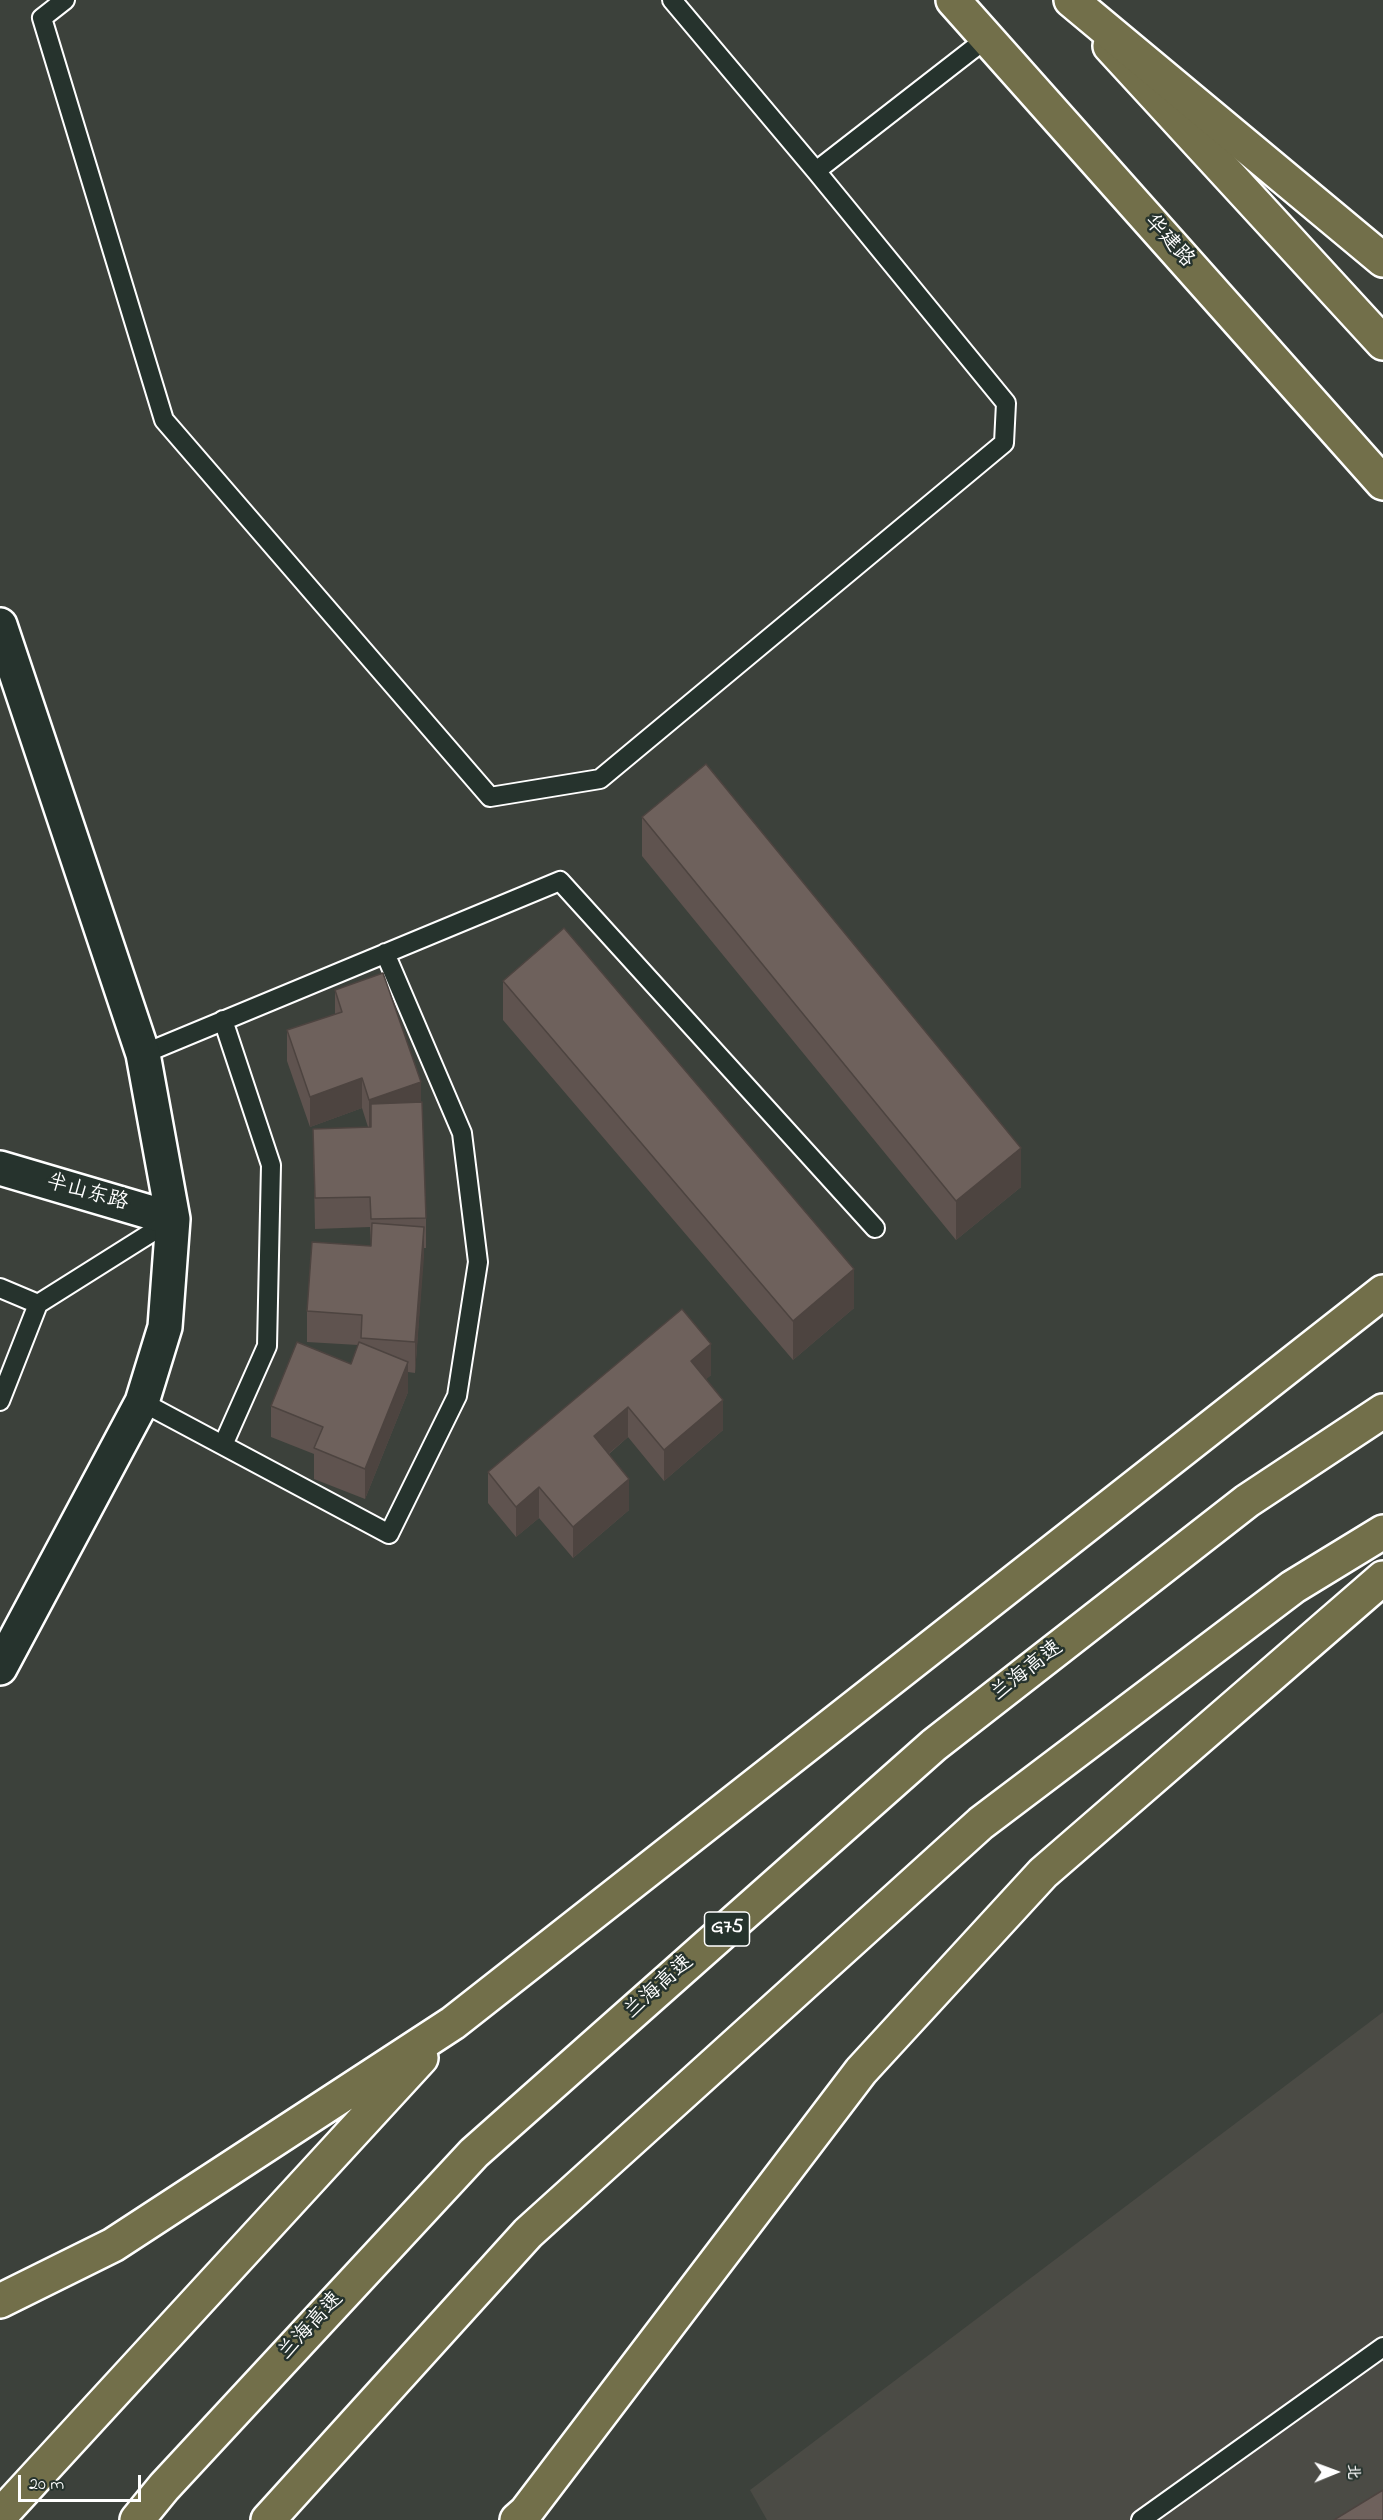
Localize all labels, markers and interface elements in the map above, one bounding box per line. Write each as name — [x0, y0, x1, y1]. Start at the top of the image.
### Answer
street label: 华建路 — [1138, 210, 1198, 274]
street label: 半山东路 — [43, 1170, 131, 1218]
street label: 兰海高速 — [987, 1636, 1069, 1708]
road number: G75 — [704, 1912, 750, 1946]
street label: 兰海高速 — [620, 1951, 700, 2025]
street label: 兰海高速 — [274, 2288, 350, 2366]
north arrow — [1305, 2442, 1365, 2502]
scale bar — [21, 2463, 144, 2501]
text: 北 — [1341, 2463, 1365, 2480]
text: 20 m — [29, 2472, 64, 2498]

